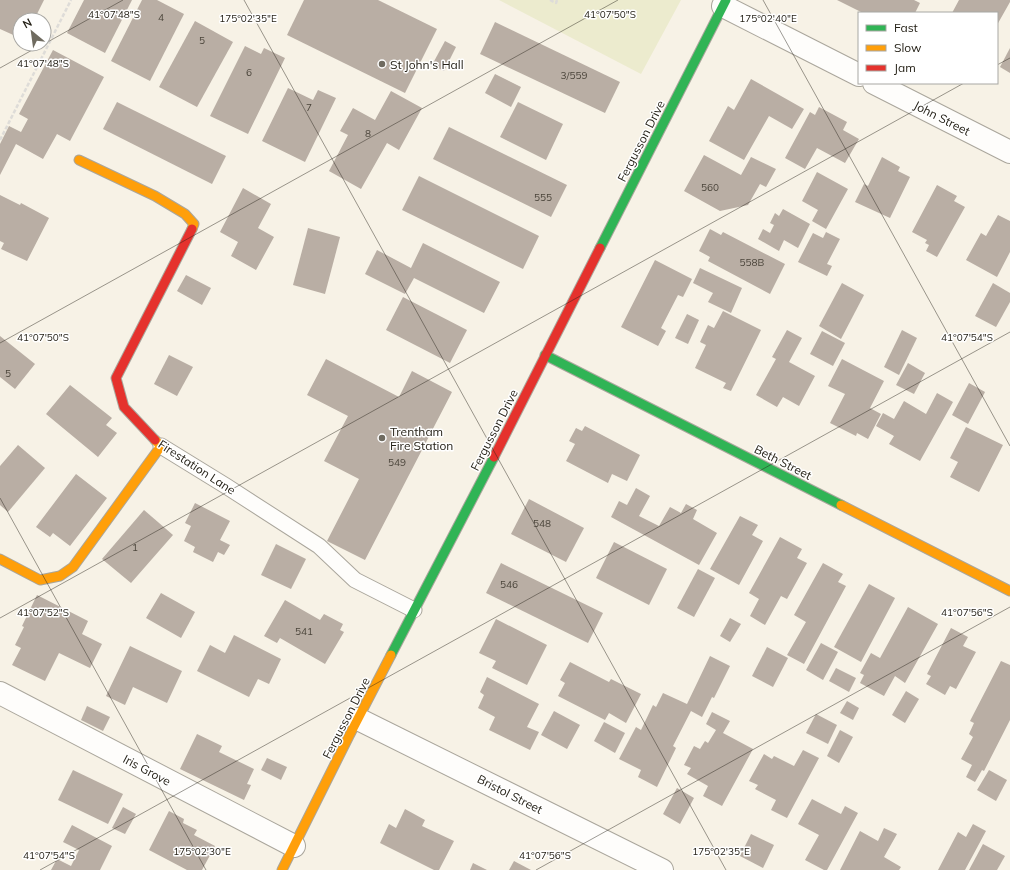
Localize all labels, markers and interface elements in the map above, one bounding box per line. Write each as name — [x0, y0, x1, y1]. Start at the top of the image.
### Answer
text: 41°07'48"S — [88, 8, 140, 21]
text: 41°07'50"S — [584, 8, 636, 21]
house number: 4 — [158, 11, 164, 24]
north arrow — [12, 12, 52, 52]
text: 175°02'35"E — [219, 12, 277, 25]
text: 175°02'40"E — [739, 12, 797, 25]
legend — [858, 12, 998, 84]
text: N — [20, 15, 34, 31]
text: Fast — [894, 20, 918, 35]
house number: 5 — [199, 34, 205, 47]
text: Slow — [894, 40, 922, 55]
text: 41°07'48"S — [17, 57, 69, 70]
place label: St John's Hall — [390, 57, 464, 72]
marker: St John's Hall — [377, 59, 387, 69]
text: Jam — [894, 60, 916, 75]
house number: 6 — [246, 66, 252, 79]
house number: 3/559 — [561, 69, 587, 82]
street label: John Street — [911, 97, 973, 139]
street label: Fergusson Drive — [614, 98, 668, 184]
house number: 7 — [306, 101, 312, 114]
house number: 8 — [365, 127, 371, 140]
house number: 560 — [701, 181, 719, 194]
house number: 555 — [534, 191, 552, 204]
house number: 558B — [740, 256, 765, 269]
text: 41°07'50"S — [17, 331, 69, 344]
text: 41°07'54"S — [941, 331, 993, 344]
house number: 5 — [5, 367, 11, 380]
street label: Fergusson Drive — [467, 387, 521, 473]
place label: Trentham Fire Station — [390, 424, 453, 453]
marker: Trentham Fire Station — [377, 433, 387, 443]
street label: Firestation Lane — [156, 436, 238, 498]
street label: Beth Street — [752, 441, 814, 483]
house number: 549 — [388, 456, 406, 469]
house number: 548 — [533, 517, 551, 530]
house number: 1 — [132, 541, 138, 554]
house number: 546 — [500, 578, 518, 591]
text: 41°07'52"S — [17, 606, 69, 619]
text: 41°07'56"S — [941, 606, 993, 619]
house number: 541 — [295, 625, 313, 638]
street label: Fergusson Drive — [319, 675, 373, 761]
street label: Iris Grove — [121, 751, 173, 789]
street label: Bristol Street — [475, 771, 545, 817]
text: 175°02'30"E — [173, 845, 231, 858]
text: 175°02'35"E — [692, 845, 750, 858]
text: 41°07'54"S — [23, 849, 75, 862]
text: 41°07'56"S — [519, 849, 571, 862]

